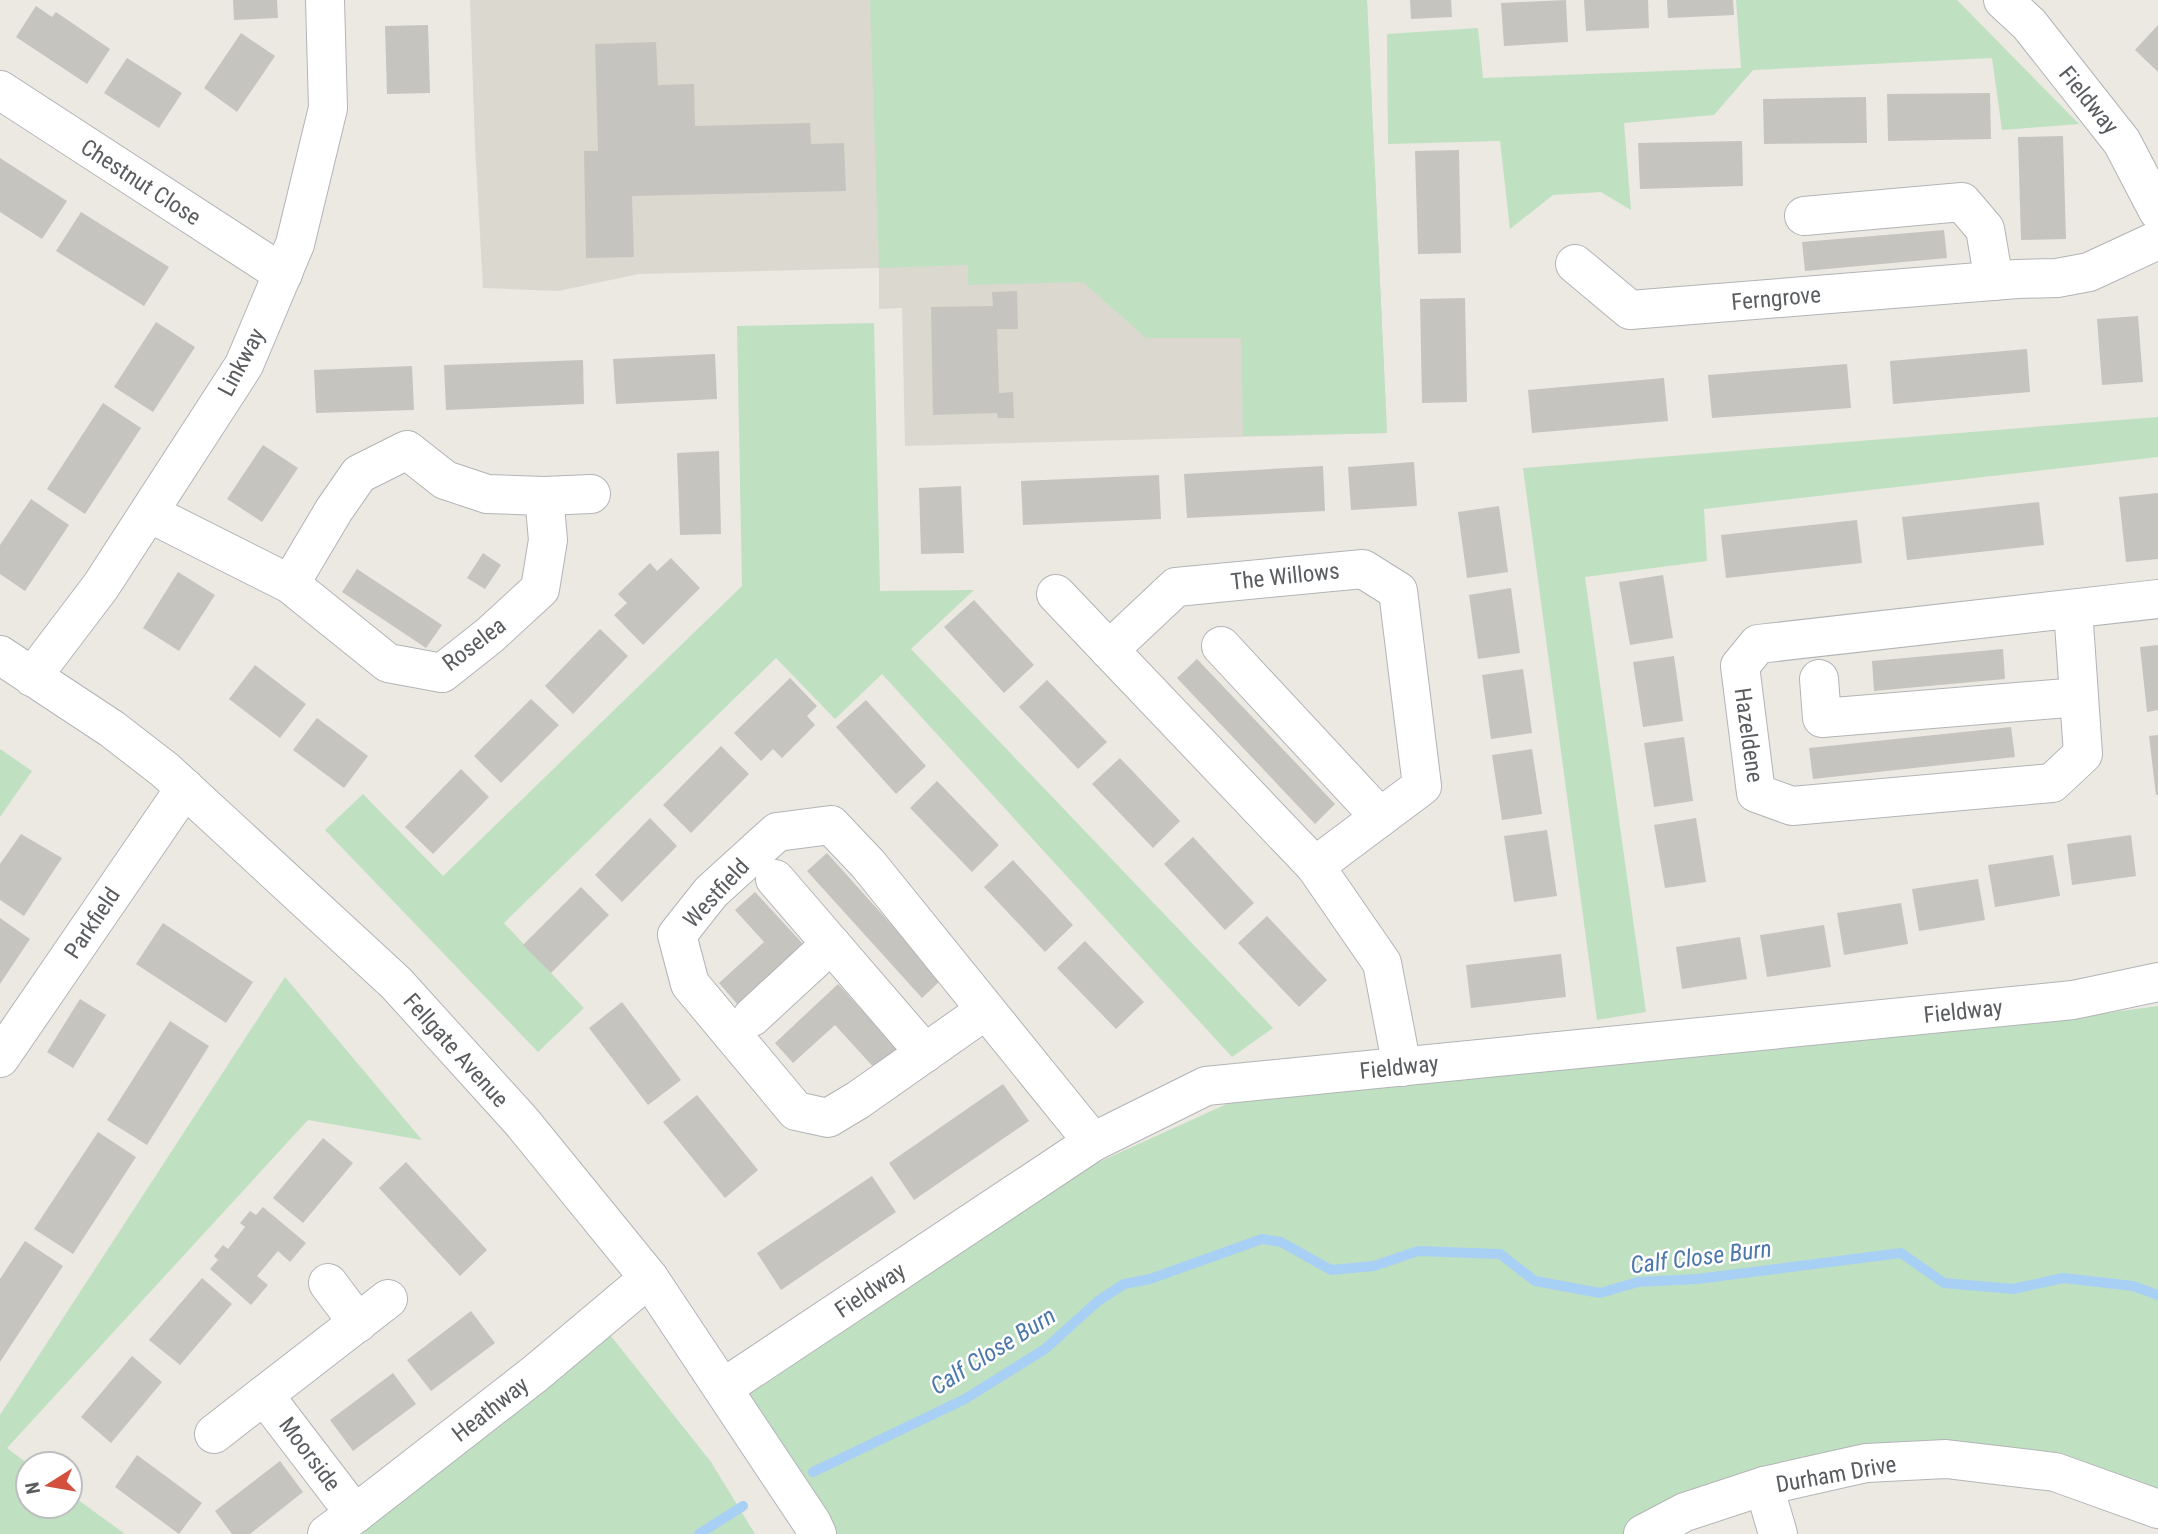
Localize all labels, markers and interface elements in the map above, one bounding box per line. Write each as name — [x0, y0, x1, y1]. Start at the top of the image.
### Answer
street label: Fieldway — [2053, 61, 2124, 140]
street label: Chestnut Close — [76, 134, 206, 231]
street label: Ferngrove — [1730, 281, 1822, 316]
street label: Linkway — [212, 323, 271, 401]
street label: The Willows — [1229, 557, 1341, 596]
street label: Roselea — [437, 612, 511, 677]
street label: Hazeldene — [1728, 686, 1769, 784]
street label: Westfield — [678, 853, 755, 933]
street label: Parkfield — [59, 883, 126, 964]
street label: Fellgate Avenue — [398, 988, 514, 1113]
street label: Fieldway — [1922, 994, 2004, 1029]
street label: Fieldway — [1358, 1050, 1440, 1085]
water label: Calf Close Burn — [1629, 1234, 1773, 1280]
street label: Fieldway — [830, 1257, 911, 1324]
water label: Calf Close Burn — [925, 1301, 1061, 1401]
street label: Heathway — [447, 1371, 534, 1448]
street label: Moorside — [273, 1412, 346, 1497]
north arrow — [14, 1450, 84, 1520]
street label: Durham Drive — [1774, 1451, 1898, 1498]
text: N — [20, 1480, 45, 1496]

